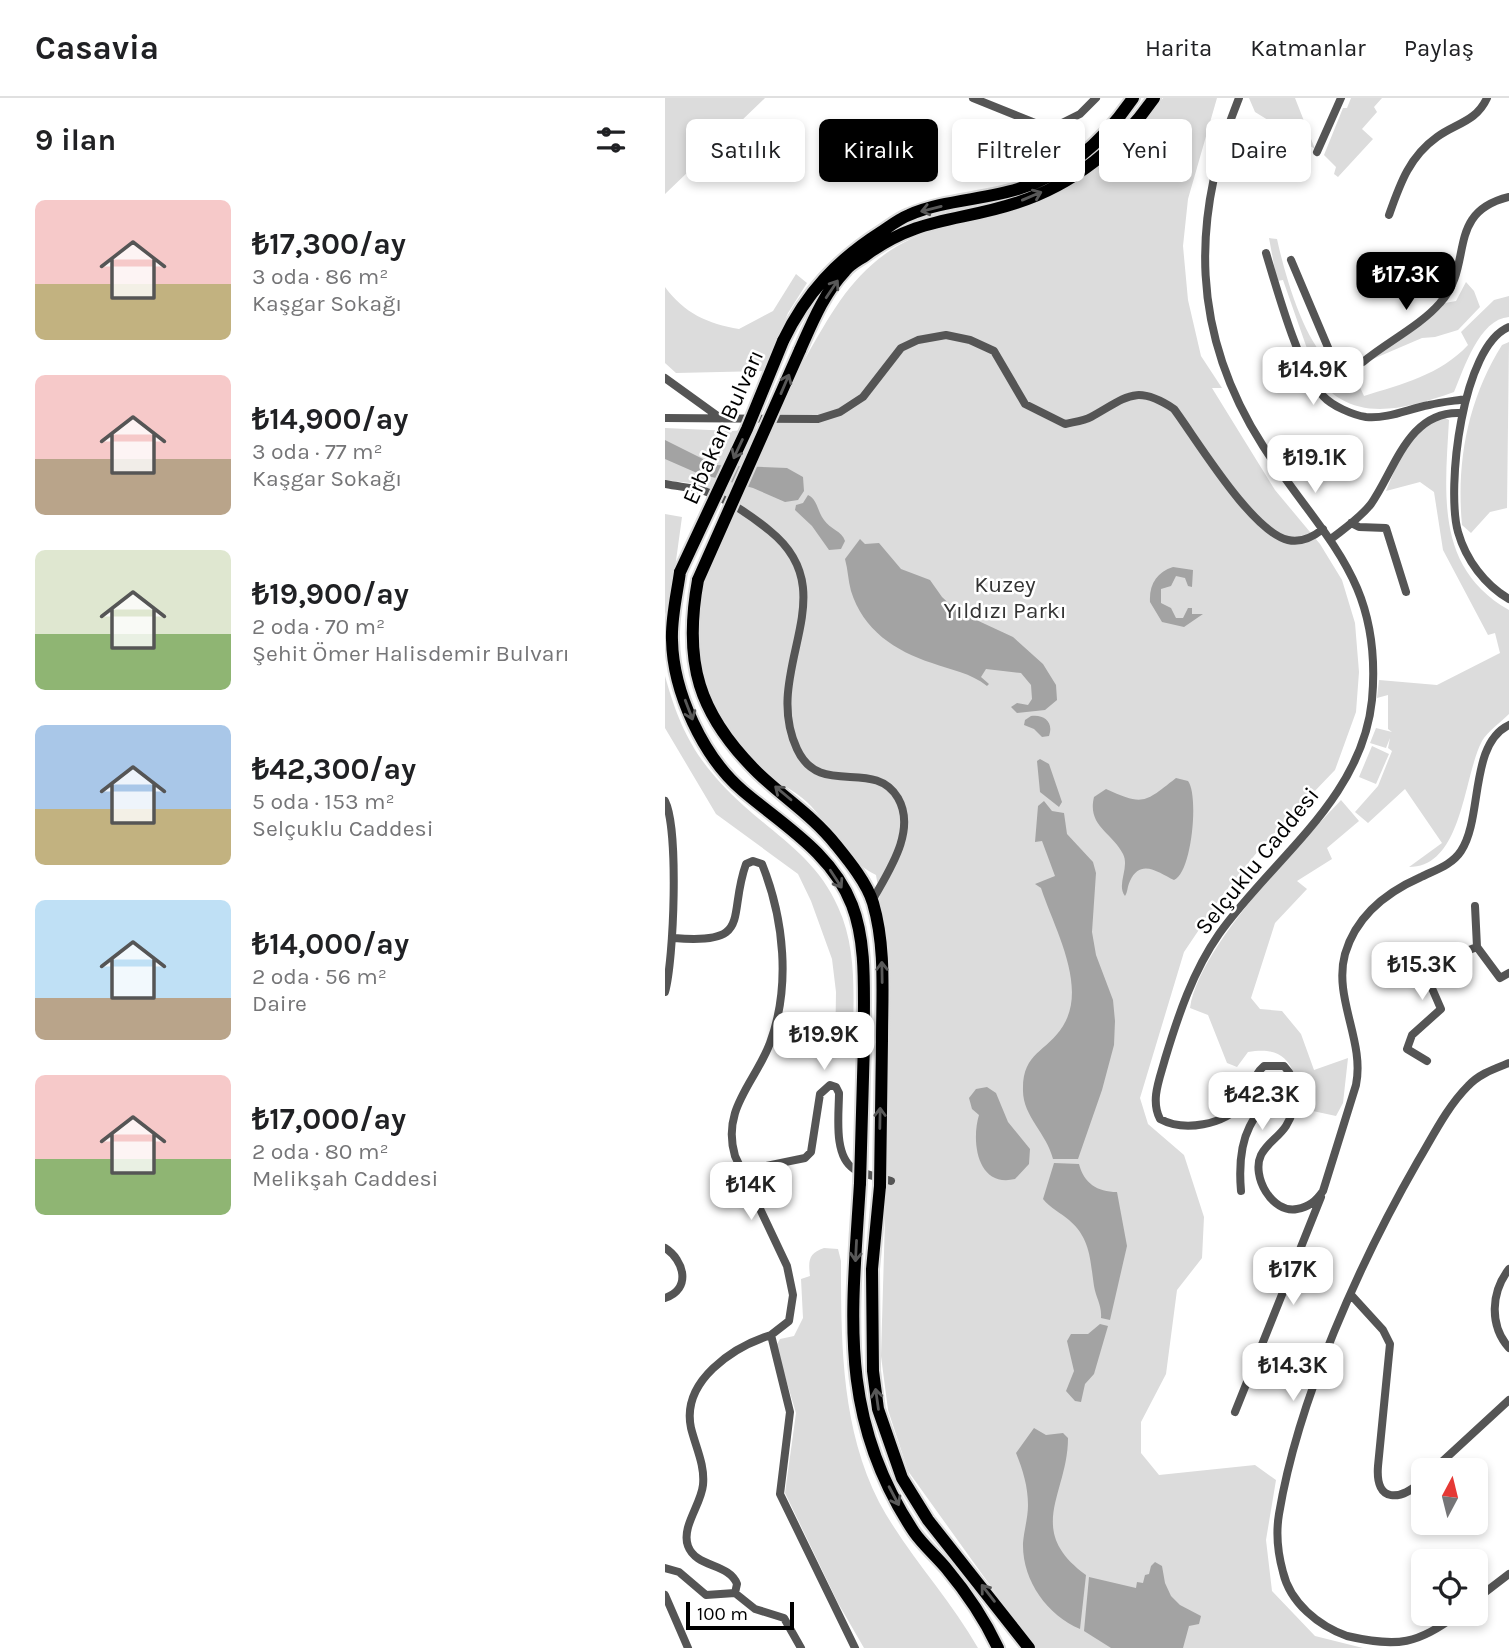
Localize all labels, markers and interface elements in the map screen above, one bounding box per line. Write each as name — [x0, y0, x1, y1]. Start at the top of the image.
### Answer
text: Casavia — [35, 29, 159, 67]
text: Harita — [1145, 34, 1212, 62]
text: Katmanlar — [1250, 34, 1366, 62]
text: Paylaş — [1404, 34, 1474, 62]
chip: Satılık — [686, 119, 805, 182]
chip: Kiralık — [819, 119, 938, 182]
chip: Filtreler — [952, 119, 1085, 182]
chip: Yeni — [1099, 119, 1192, 182]
chip: Daire — [1206, 119, 1311, 182]
icon: filters — [592, 121, 630, 159]
text: 9 ilan — [35, 122, 116, 158]
one-way arrow — [1021, 189, 1043, 202]
one-way arrow — [920, 203, 943, 216]
text: ₺17,300/ay — [252, 226, 406, 262]
icon: home — [91, 228, 175, 312]
pin: ₺17.3K — [1349, 252, 1463, 312]
text: ₺17.3K — [1372, 261, 1440, 288]
text: 3 oda · 86 m² — [252, 263, 388, 290]
one-way arrow — [825, 280, 839, 300]
text: Kaşgar Sokağı — [252, 290, 402, 317]
street label: Erbakan Bulvarı — [677, 345, 769, 509]
pin: ₺14.9K — [1256, 348, 1370, 407]
text: ₺14.9K — [1278, 356, 1348, 383]
one-way arrow — [780, 374, 793, 395]
text: ₺14,900/ay — [252, 401, 408, 437]
icon: home — [91, 403, 175, 487]
pin: ₺19.1K — [1258, 436, 1372, 495]
text: 3 oda · 77 m² — [252, 438, 383, 465]
one-way arrow — [731, 438, 744, 459]
text: ₺19.1K — [1283, 444, 1347, 471]
text: Kaşgar Sokağı — [252, 465, 402, 492]
park label: Kuzey Yıldızı Parkı — [943, 571, 1067, 624]
text: ₺19,900/ay — [252, 576, 409, 612]
icon: home — [91, 578, 175, 662]
text: 2 oda · 70 m² — [252, 613, 385, 640]
text: Şehit Ömer Halisdemir Bulvarı — [252, 640, 570, 667]
one-way arrow — [684, 699, 697, 721]
text: ₺42,300/ay — [252, 751, 416, 787]
icon: home — [91, 753, 175, 837]
street label: Selçuklu Caddesi — [1189, 782, 1325, 940]
one-way arrow — [774, 785, 792, 801]
text: 5 oda · 153 m² — [252, 788, 395, 815]
text: Selçuklu Caddesi — [252, 815, 434, 842]
one-way arrow — [830, 869, 844, 889]
text: ₺14,000/ay — [252, 926, 409, 962]
icon: home — [91, 928, 175, 1012]
pin: ₺15.3K — [1365, 942, 1479, 1002]
text: ₺15.3K — [1387, 951, 1457, 978]
one-way arrow — [875, 961, 889, 984]
text: 2 oda · 56 m² — [252, 963, 387, 990]
text: Daire — [252, 990, 307, 1017]
pin: ₺19.9K — [767, 1012, 881, 1072]
text: ₺19.9K — [789, 1021, 859, 1048]
pin: ₺42.3K — [1205, 1072, 1319, 1132]
text: ₺42.3K — [1224, 1081, 1300, 1108]
text: ₺17,000/ay — [252, 1101, 406, 1137]
icon: home — [91, 1103, 175, 1187]
one-way arrow — [874, 1107, 887, 1130]
text: 2 oda · 80 m² — [252, 1138, 389, 1165]
pin: ₺14K — [710, 1162, 792, 1222]
text: Melikşah Caddesi — [252, 1165, 438, 1192]
text: ₺14K — [726, 1171, 776, 1198]
one-way arrow — [849, 1239, 862, 1262]
pin: ₺17K — [1252, 1248, 1334, 1307]
text: ₺17K — [1269, 1256, 1317, 1283]
pin: ₺14.3K — [1236, 1344, 1350, 1403]
text: ₺14.3K — [1258, 1352, 1328, 1379]
one-way arrow — [870, 1388, 883, 1411]
north arrow — [1411, 1458, 1487, 1535]
map controls — [1411, 1458, 1488, 1626]
one-way arrow — [888, 1485, 901, 1506]
button: locate — [1411, 1549, 1488, 1626]
one-way arrow — [981, 1585, 996, 1603]
scale bar — [686, 1599, 795, 1631]
text: 100 m — [697, 1603, 748, 1625]

